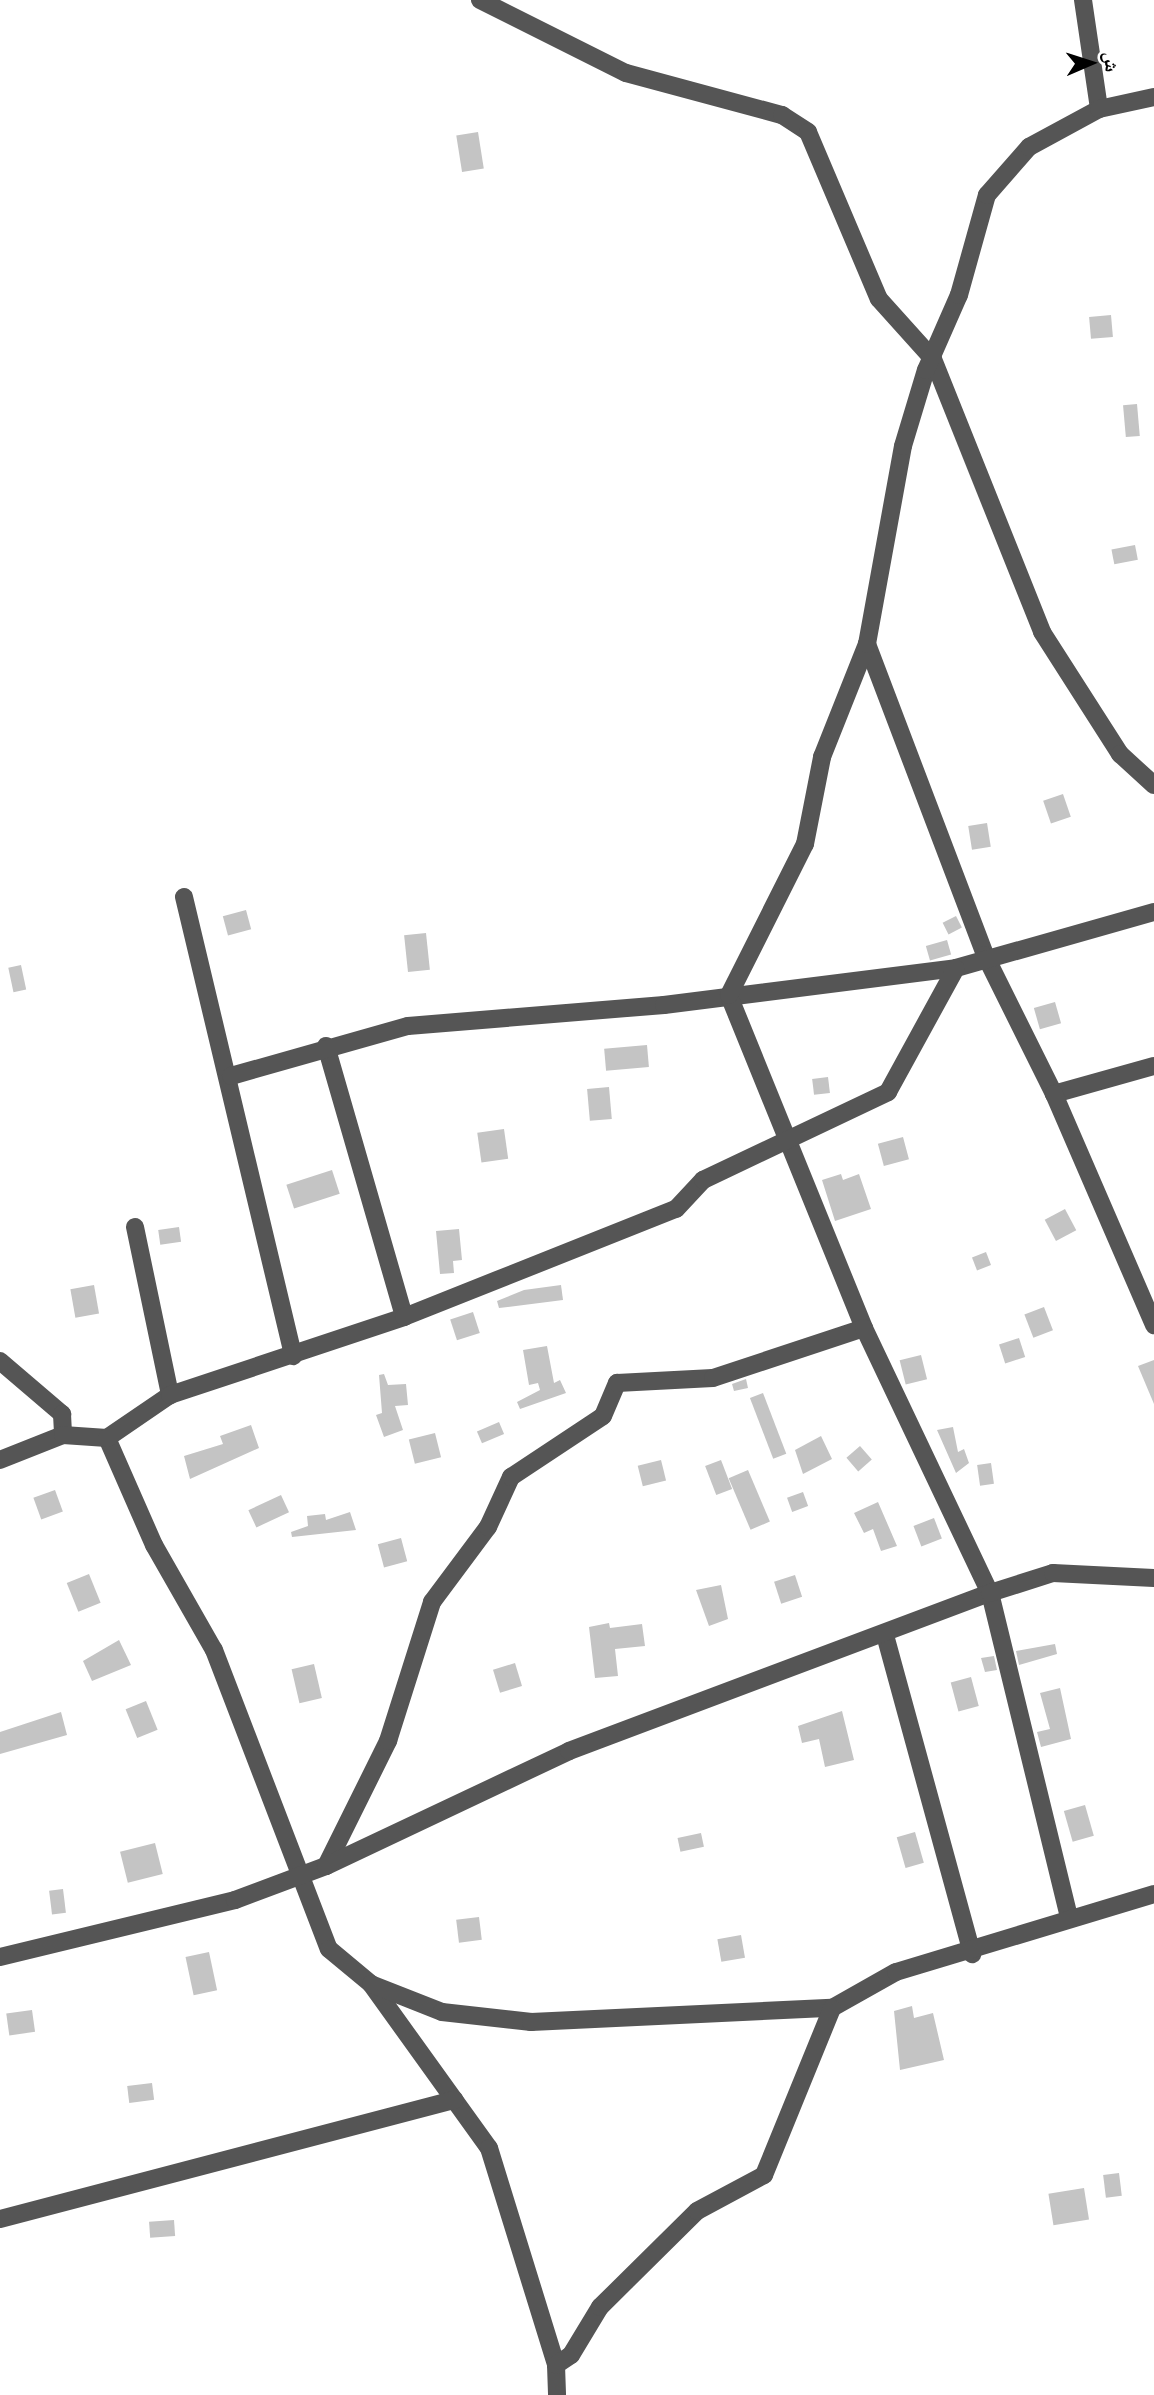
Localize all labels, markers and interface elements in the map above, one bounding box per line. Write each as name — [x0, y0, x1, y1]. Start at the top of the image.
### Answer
north arrow — [1056, 28, 1126, 98]
text: ش — [1099, 51, 1124, 73]

